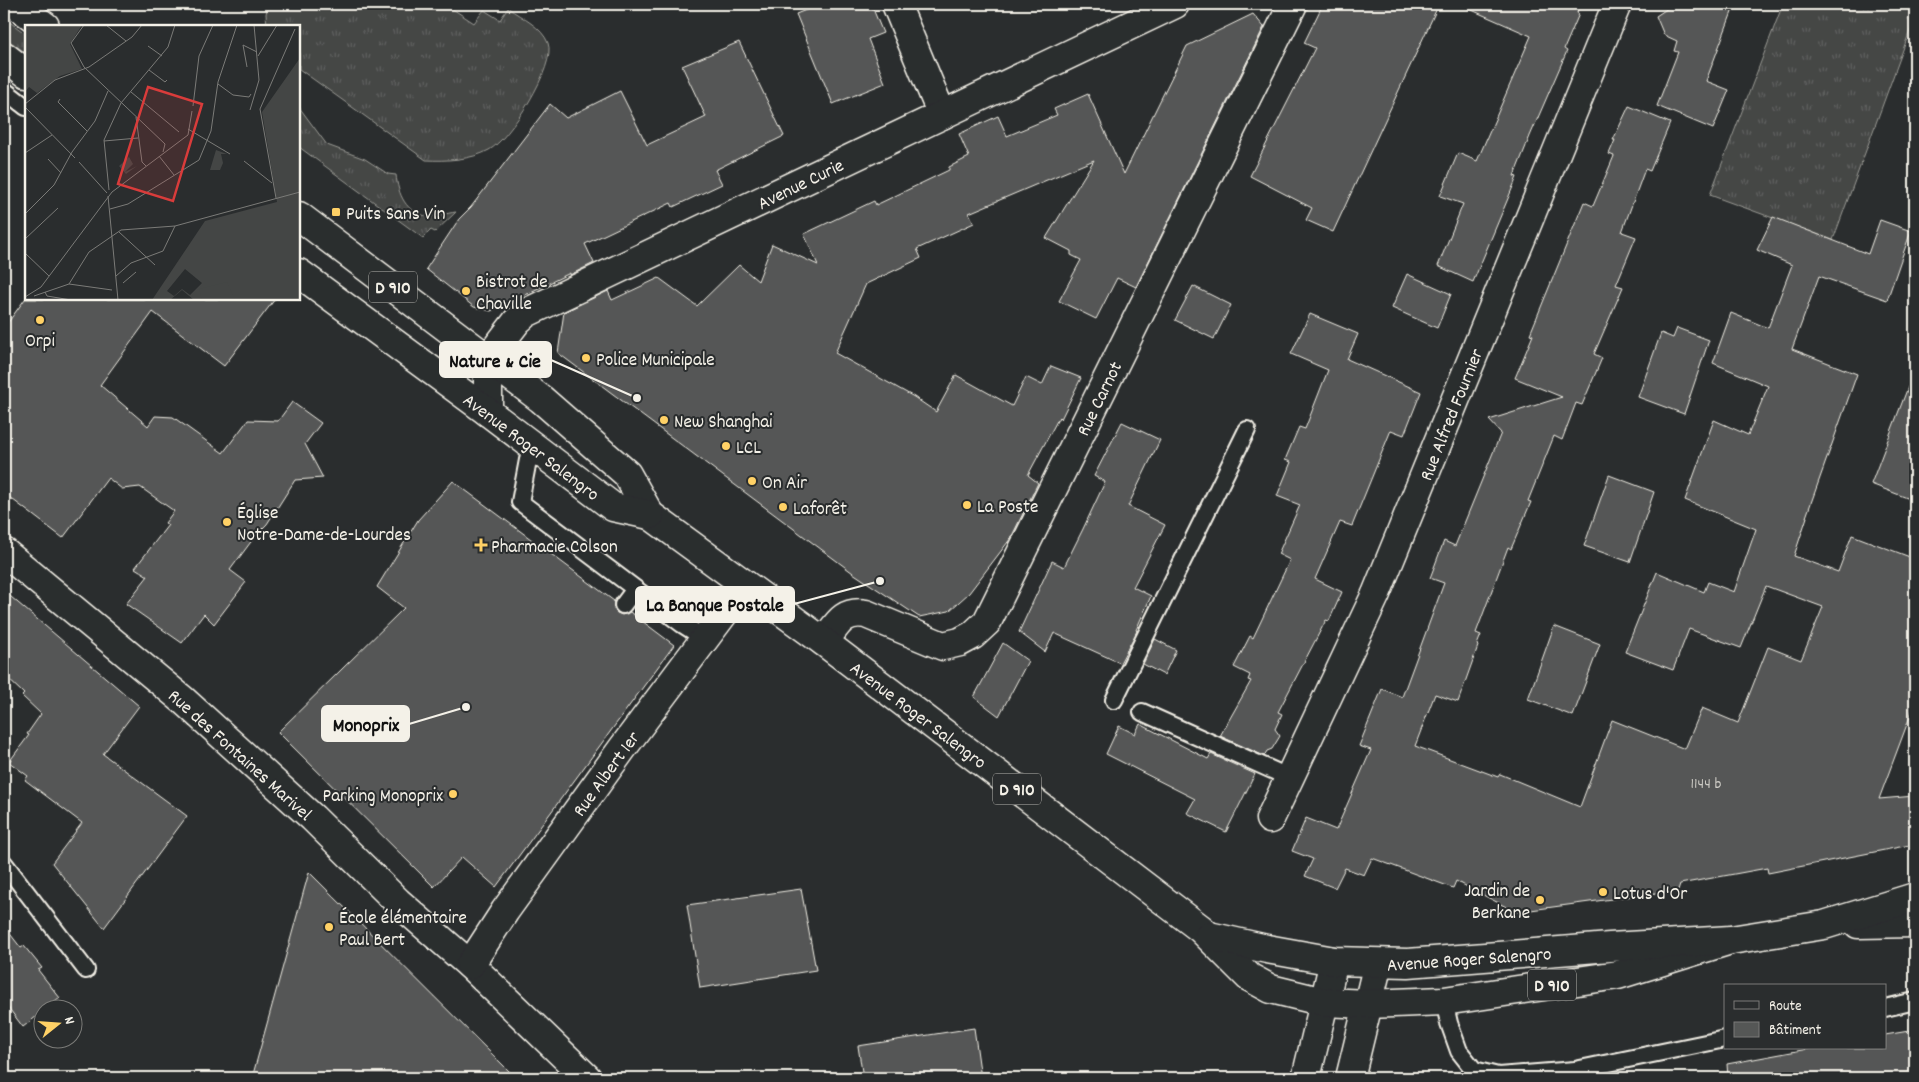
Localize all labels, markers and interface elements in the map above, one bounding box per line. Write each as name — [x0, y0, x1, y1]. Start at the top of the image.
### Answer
inset map — [25, 25, 300, 300]
street label: Avenue Curie — [754, 154, 849, 219]
place label: Puits Sans Vin — [346, 202, 445, 229]
marker: Puits Sans Vin — [330, 206, 342, 218]
place label: Bistrot de Chaville — [476, 270, 548, 319]
road number: D 910 — [369, 272, 417, 302]
marker: Bistrot de Chaville — [460, 285, 472, 297]
marker: Orpi — [34, 314, 46, 326]
place label: Orpi — [25, 329, 56, 356]
callout: Nature & Cie — [440, 342, 551, 377]
street label: Rue Alfred Fournier — [1414, 345, 1492, 485]
place label: Police Municipale — [596, 348, 715, 375]
text: Nature & Cie — [449, 349, 541, 377]
marker: Police Municipale — [580, 352, 592, 364]
street label: Rue Carnot — [1072, 358, 1131, 441]
street label: Avenue Roger Salengro — [456, 388, 604, 509]
place label: New Shanghai — [674, 410, 773, 437]
marker: New Shanghai — [658, 414, 670, 426]
place label: LCL — [736, 436, 761, 463]
marker: LCL — [720, 440, 732, 452]
place label: On Air — [762, 471, 807, 498]
marker: On Air — [746, 475, 758, 487]
place label: La Poste — [977, 495, 1038, 522]
place label: Laforêt — [793, 497, 847, 524]
marker: La Poste — [961, 499, 973, 511]
place label: Église Notre-Dame-de-Lourdes — [237, 501, 411, 550]
marker: Laforêt — [777, 501, 789, 513]
marker: Église Notre-Dame-de-Lourdes — [221, 516, 233, 528]
place label: Pharmacie Colson — [491, 535, 618, 562]
marker: Pharmacie Colson — [475, 539, 487, 551]
callout: La Banque Postale — [636, 587, 794, 622]
text: La Banque Postale — [646, 593, 784, 621]
street label: Avenue Roger Salengro — [843, 656, 991, 777]
street label: Rue des Fontaines Marivel — [161, 684, 317, 829]
callout: Monoprix — [322, 706, 409, 741]
text: Monoprix — [333, 713, 400, 741]
street label: Rue Albert 1er — [568, 727, 648, 823]
house number: 1144 b — [1691, 773, 1722, 796]
road number: D 910 — [993, 774, 1041, 804]
place label: Parking Monoprix — [323, 784, 443, 811]
marker: Parking Monoprix — [447, 788, 459, 800]
place label: Jardin de Berkane — [1464, 879, 1530, 928]
place label: Lotus d'Or — [1613, 882, 1687, 909]
marker: Lotus d'Or — [1597, 886, 1609, 898]
marker: Jardin de Berkane — [1534, 894, 1546, 906]
place label: École élémentaire Paul Bert — [339, 906, 467, 955]
marker: École élémentaire Paul Bert — [323, 921, 335, 933]
street label: Avenue Roger Salengro — [1386, 942, 1552, 981]
road number: D 910 — [1528, 970, 1576, 1000]
legend — [1724, 984, 1886, 1050]
text: Route — [1769, 996, 1802, 1018]
north arrow — [32, 1000, 82, 1050]
text: N — [58, 1015, 79, 1027]
text: Bâtiment — [1769, 1020, 1822, 1042]

